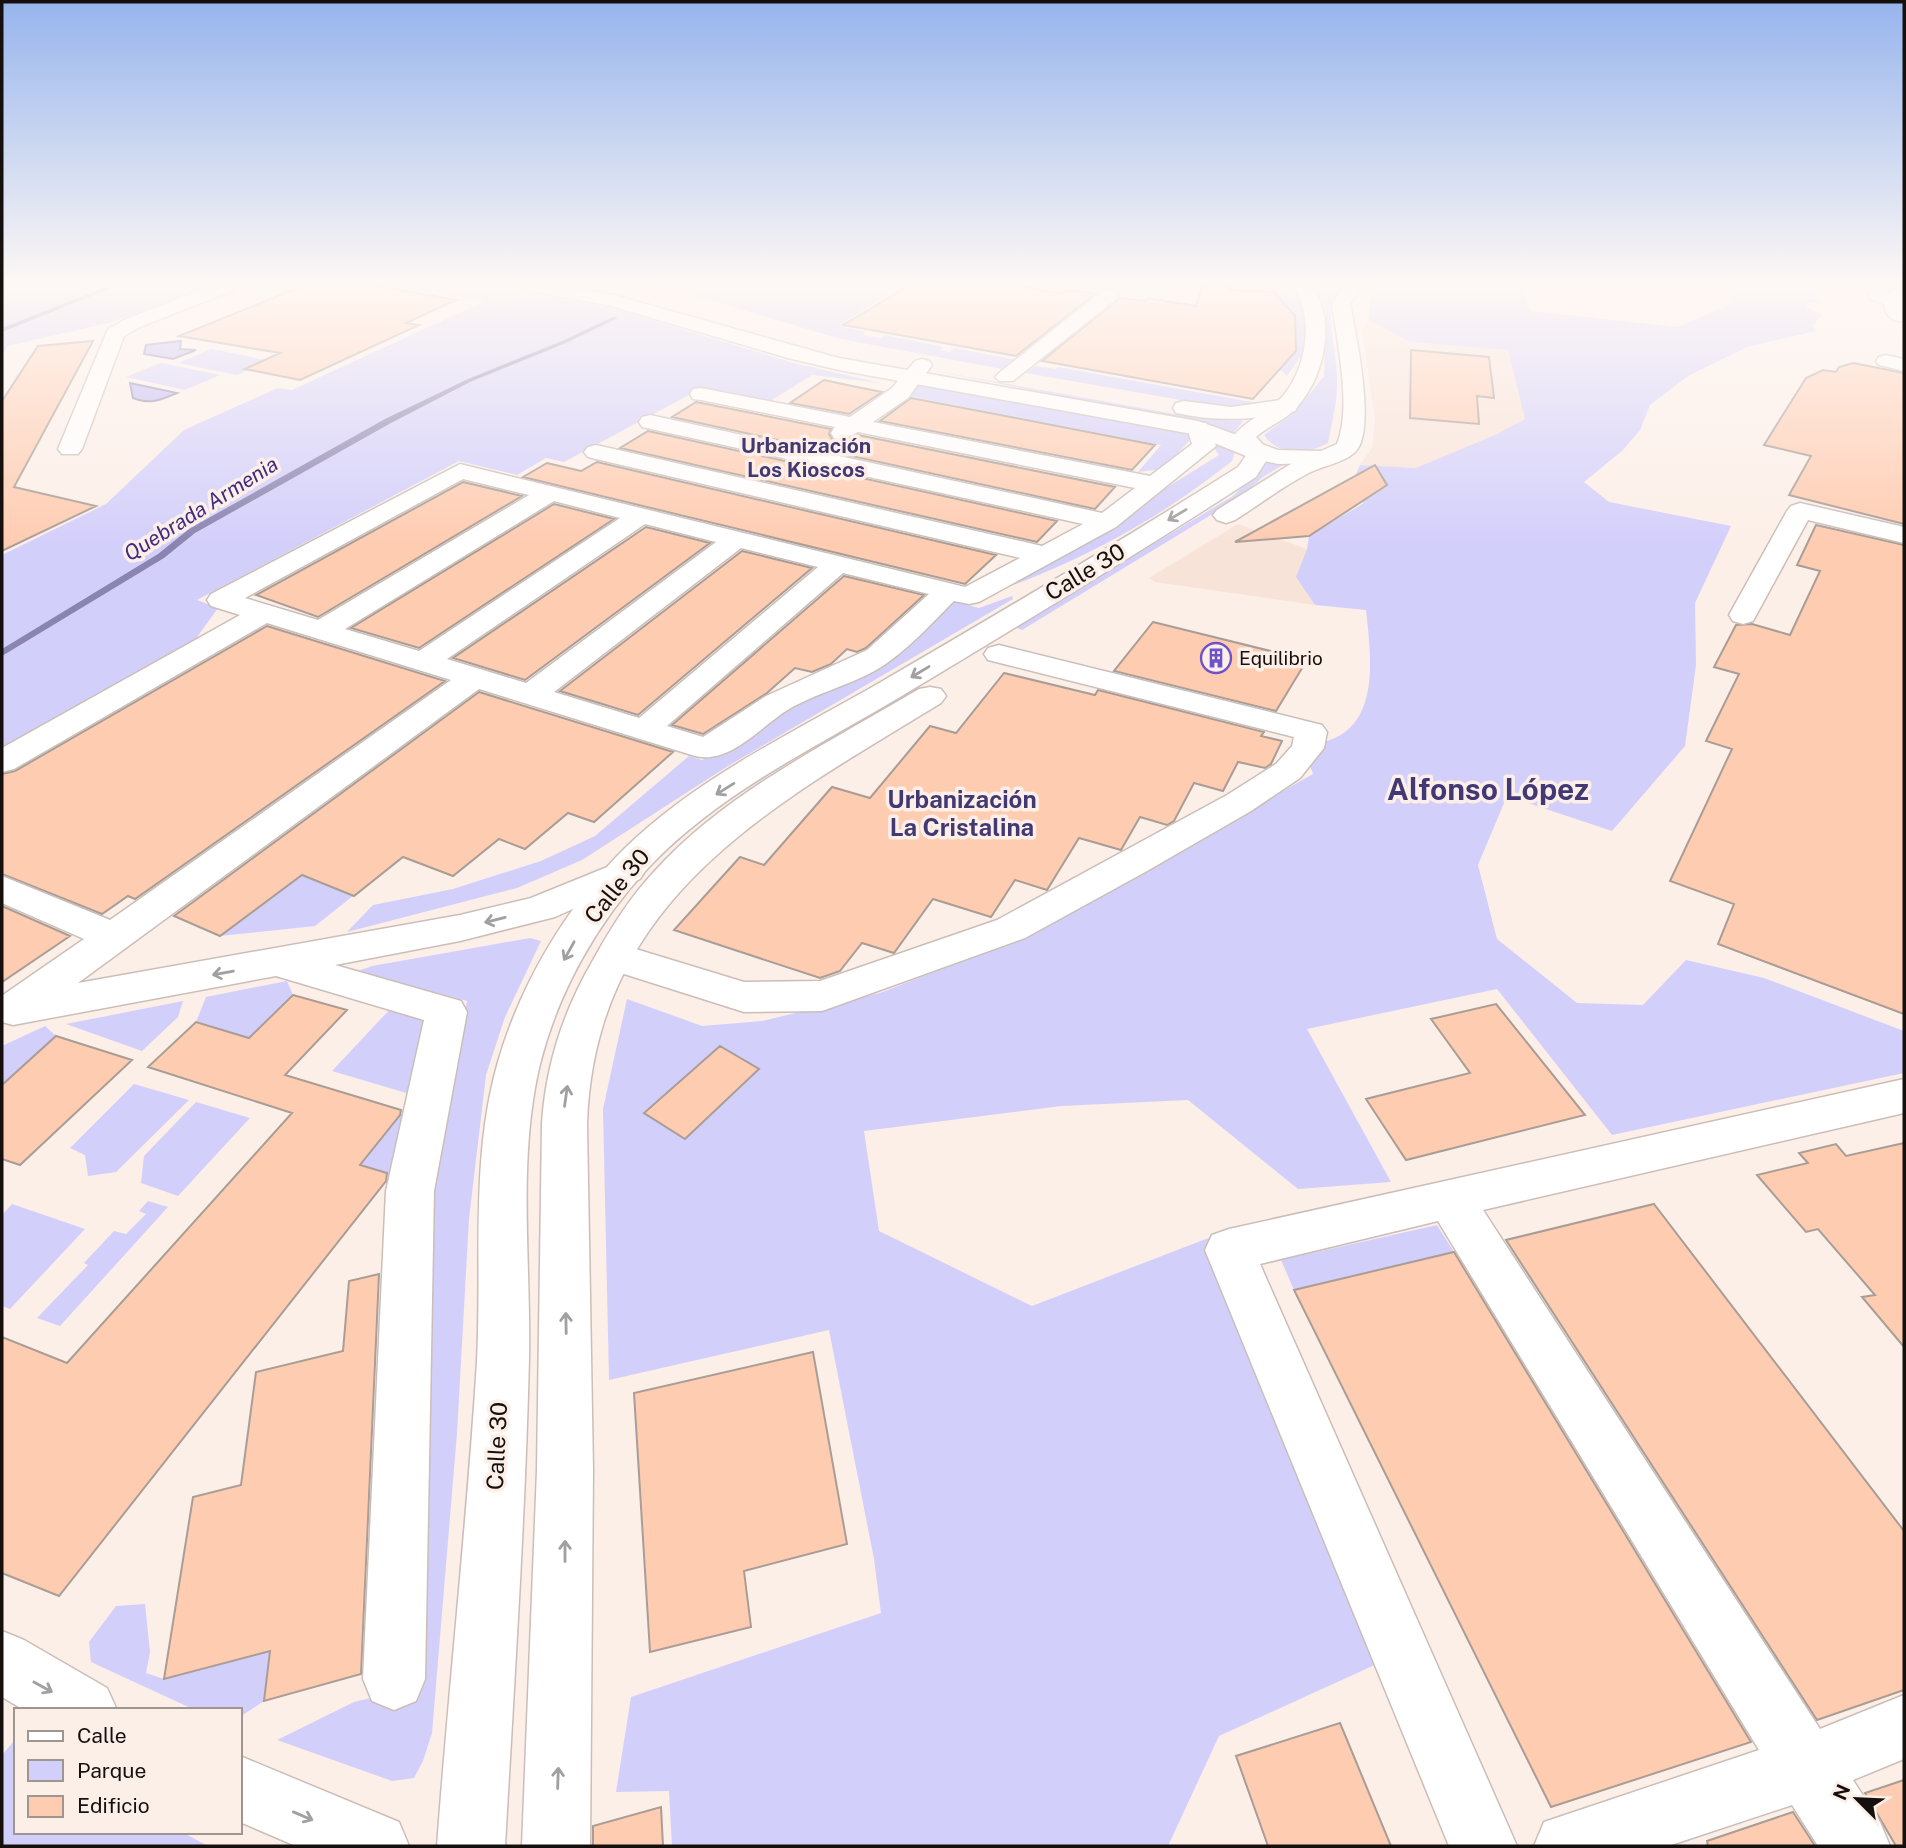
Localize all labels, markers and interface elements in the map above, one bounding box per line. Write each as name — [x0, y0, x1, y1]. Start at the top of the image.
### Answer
district label: Urbanización Los Kioscos — [741, 433, 871, 482]
water label: Quebrada Armenia — [119, 451, 282, 566]
one-way arrow — [1168, 509, 1188, 523]
street label: Calle 30 — [1040, 537, 1130, 606]
building icon: Equilibrio — [1199, 641, 1233, 675]
place label: Equilibrio — [1239, 647, 1323, 669]
one-way arrow — [911, 665, 931, 679]
district label: Alfonso López — [1387, 771, 1589, 807]
one-way arrow — [716, 783, 736, 797]
district label: Urbanización La Cristalina — [887, 785, 1037, 841]
street label: Calle 30 — [578, 843, 655, 928]
one-way arrow — [484, 914, 507, 927]
one-way arrow — [562, 940, 576, 960]
one-way arrow — [213, 967, 235, 980]
one-way arrow — [560, 1085, 573, 1108]
one-way arrow — [559, 1312, 573, 1335]
street label: Calle 30 — [481, 1401, 512, 1491]
one-way arrow — [558, 1539, 572, 1562]
one-way arrow — [32, 1680, 52, 1694]
legend — [14, 1708, 242, 1834]
text: Calle — [77, 1723, 127, 1748]
text: Parque — [77, 1758, 146, 1783]
north arrow — [1822, 1764, 1892, 1834]
one-way arrow — [552, 1767, 565, 1790]
text: N — [1828, 1781, 1855, 1803]
text: Edificio — [77, 1793, 150, 1818]
one-way arrow — [291, 1810, 313, 1823]

